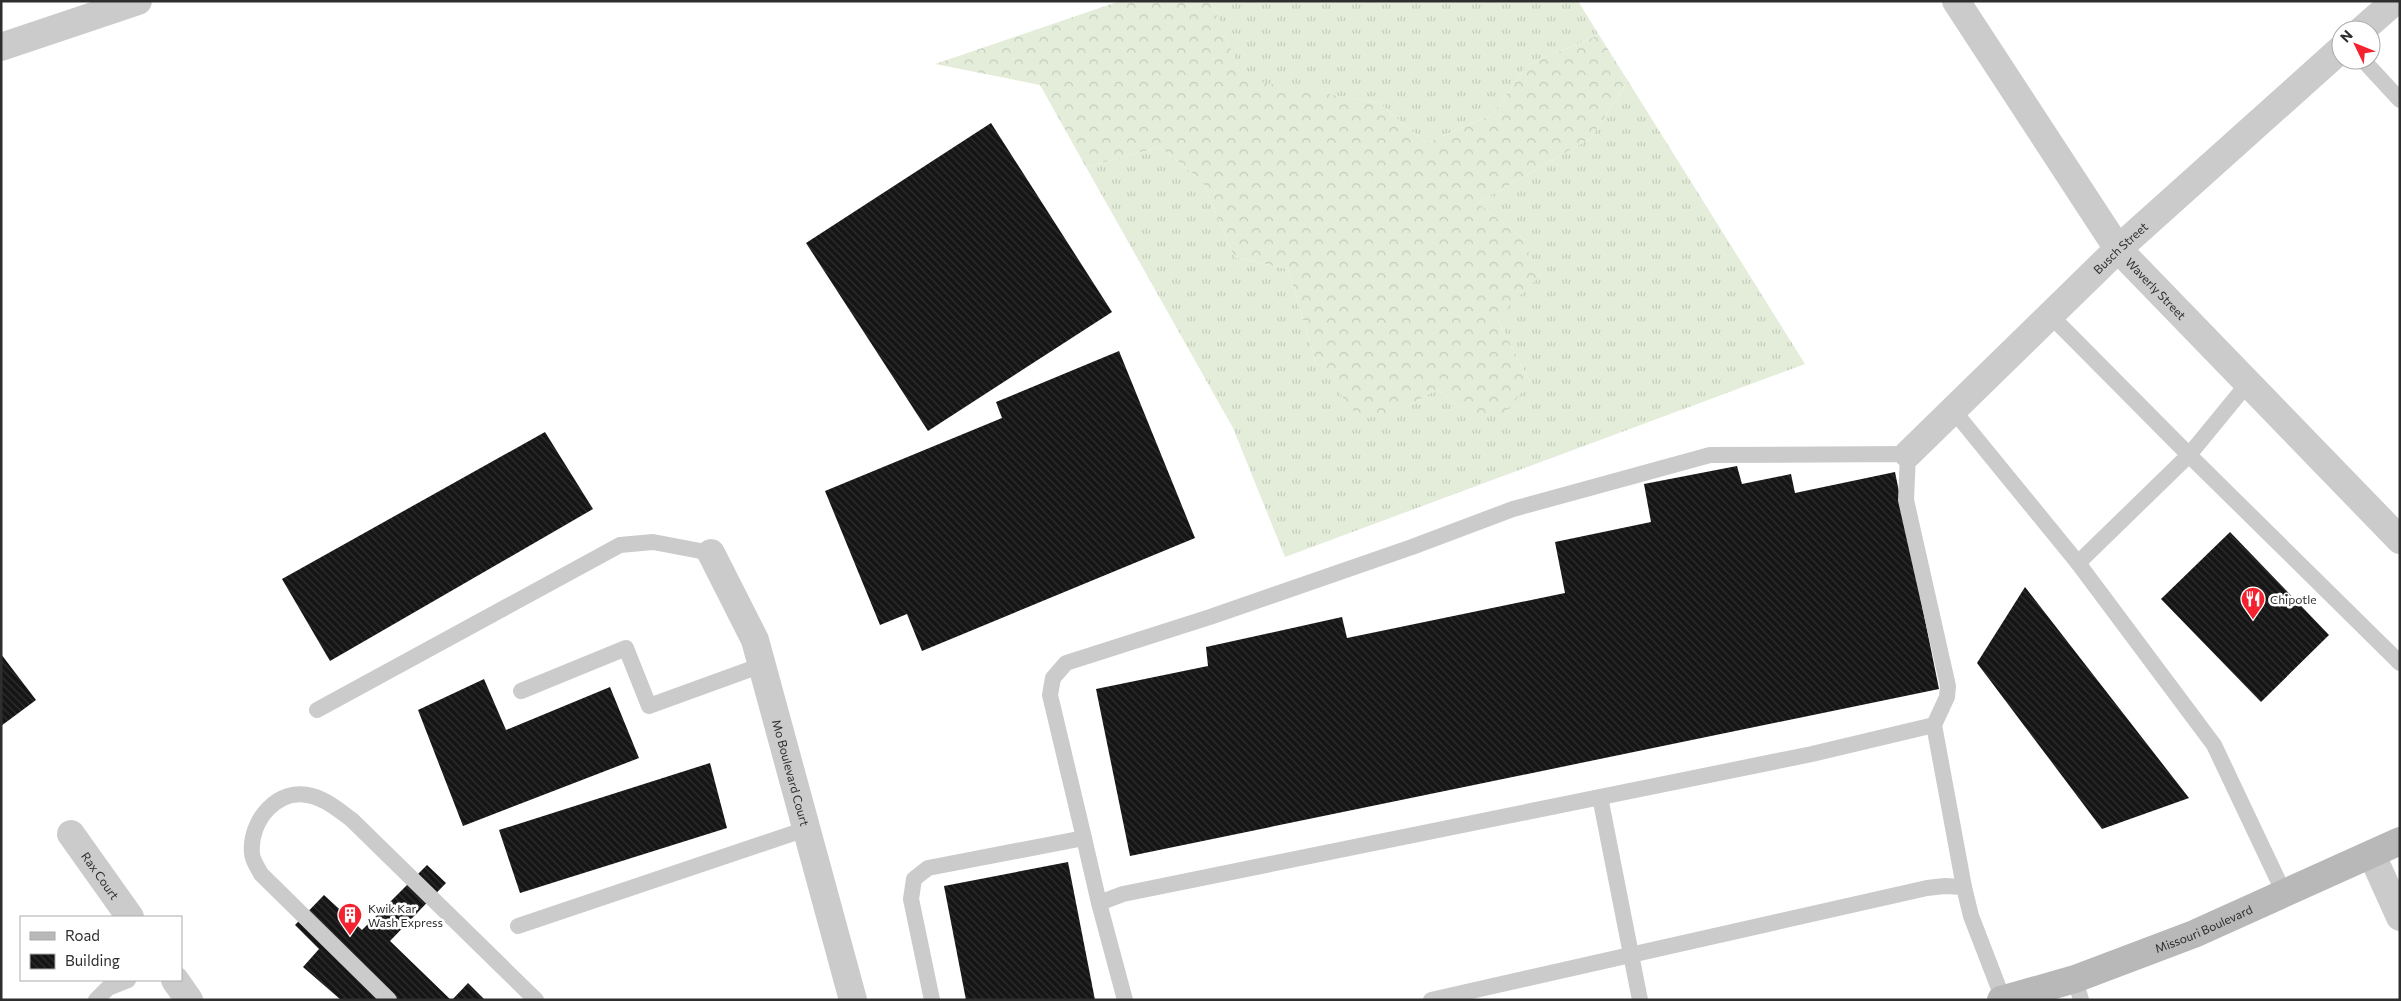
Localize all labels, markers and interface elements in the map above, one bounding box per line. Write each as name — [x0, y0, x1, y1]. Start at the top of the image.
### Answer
north arrow — [2331, 20, 2381, 70]
text: N — [2336, 26, 2356, 45]
street label: Busch Street — [2090, 219, 2150, 276]
street label: Waverly Street — [2123, 255, 2189, 322]
restaurant icon: Chipotle — [2240, 586, 2266, 620]
place label: Chipotle — [2270, 592, 2317, 606]
street label: Mo Boulevard Court — [770, 718, 812, 828]
street label: Rax Court — [79, 849, 122, 902]
place label: Kwik Kar Wash Express — [368, 901, 443, 929]
building icon: Kwik Kar Wash Express — [337, 902, 363, 936]
street label: Missouri Boulevard — [2153, 902, 2254, 955]
legend — [20, 916, 182, 981]
text: Road — [65, 926, 100, 944]
text: Building — [65, 951, 120, 969]

